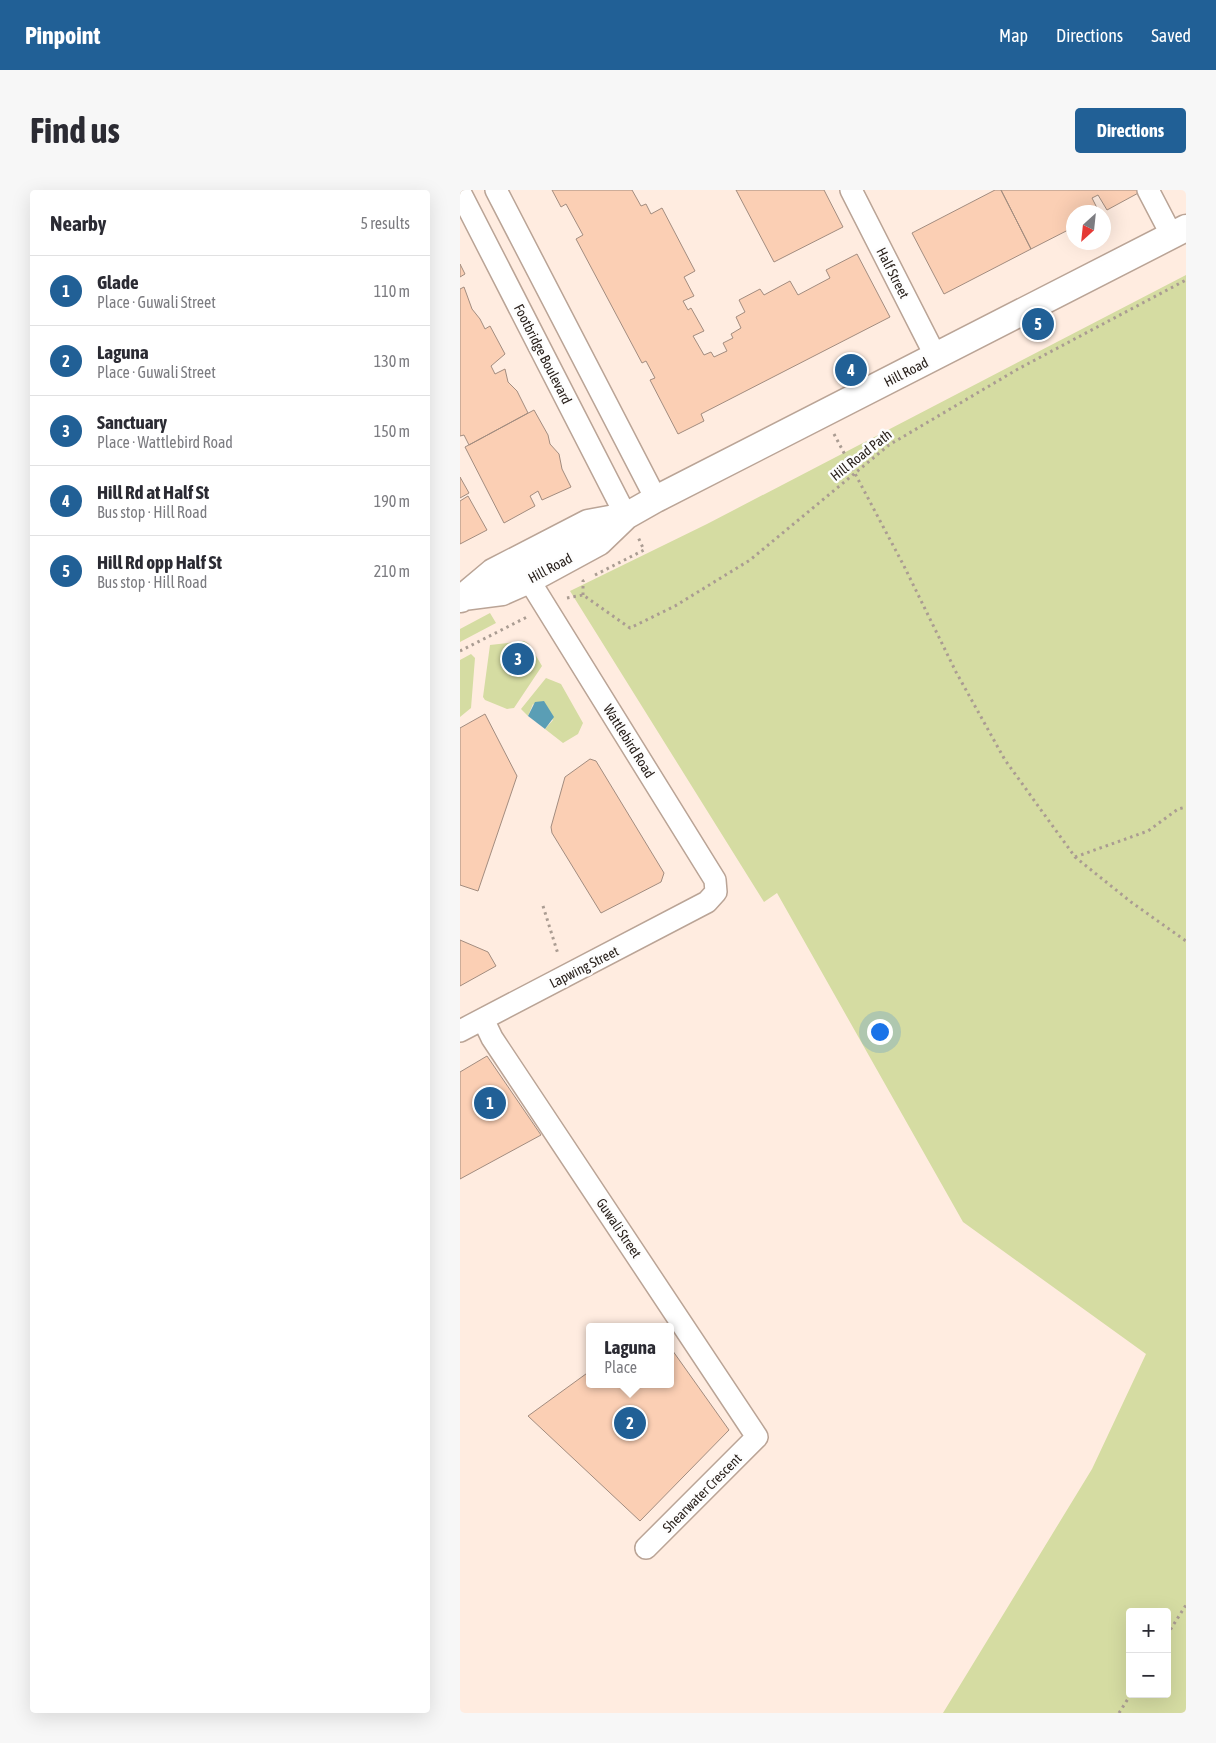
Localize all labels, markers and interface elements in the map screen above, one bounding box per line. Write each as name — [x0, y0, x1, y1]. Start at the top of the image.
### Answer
text: Pinpoint — [25, 22, 100, 49]
text: Map — [999, 25, 1028, 46]
text: Directions — [1056, 25, 1123, 46]
text: Saved — [1151, 25, 1191, 46]
button: Directions — [1075, 108, 1186, 153]
text: Find us — [30, 110, 120, 150]
north arrow — [1066, 205, 1111, 250]
text: Nearby — [50, 211, 106, 235]
text: 5 results — [360, 214, 410, 232]
street label: Half Street — [873, 245, 913, 301]
text: Glade — [97, 271, 139, 293]
text: 1 — [62, 282, 70, 300]
text: 110 m — [374, 282, 410, 300]
text: Place · Guwali Street — [97, 293, 216, 311]
street label: Footbridge Boulevard — [511, 301, 575, 407]
pin: 5 — [1022, 305, 1054, 343]
text: Laguna — [97, 341, 149, 363]
pin: 4 — [835, 351, 867, 389]
text: 2 — [62, 352, 70, 370]
text: 130 m — [374, 352, 410, 370]
street label: Hill Road — [881, 354, 931, 390]
text: Place · Guwali Street — [97, 363, 216, 381]
text: Sanctuary — [97, 411, 167, 433]
text: 3 — [62, 422, 70, 440]
text: 150 m — [374, 422, 410, 440]
street label: Hill Road Path — [827, 426, 895, 484]
text: Place · Wattlebird Road — [97, 433, 233, 451]
text: Hill Rd at Half St — [97, 481, 209, 503]
text: 4 — [62, 492, 70, 510]
text: 190 m — [374, 492, 410, 510]
text: Bus stop · Hill Road — [97, 503, 207, 521]
street label: Hill Road — [525, 550, 575, 586]
text: Hill Rd opp Half St — [97, 551, 222, 573]
text: 5 — [62, 562, 70, 580]
text: 210 m — [374, 562, 410, 580]
text: Bus stop · Hill Road — [97, 573, 207, 591]
pin: 3 — [502, 640, 534, 678]
street label: Wattlebird Road — [600, 701, 658, 781]
street label: Lapwing Street — [547, 943, 621, 991]
your location — [867, 1019, 893, 1045]
pin: 1 — [474, 1084, 506, 1122]
street label: Guwali Street — [593, 1195, 645, 1261]
popup — [586, 1323, 674, 1388]
text: Laguna — [604, 1336, 656, 1358]
text: Place — [604, 1358, 637, 1376]
pin: 2 — [614, 1404, 646, 1442]
street label: Shearwater Crescent — [659, 1450, 745, 1536]
map controls — [1126, 1608, 1171, 1698]
button: + — [1126, 1608, 1171, 1653]
button: − — [1126, 1653, 1171, 1698]

